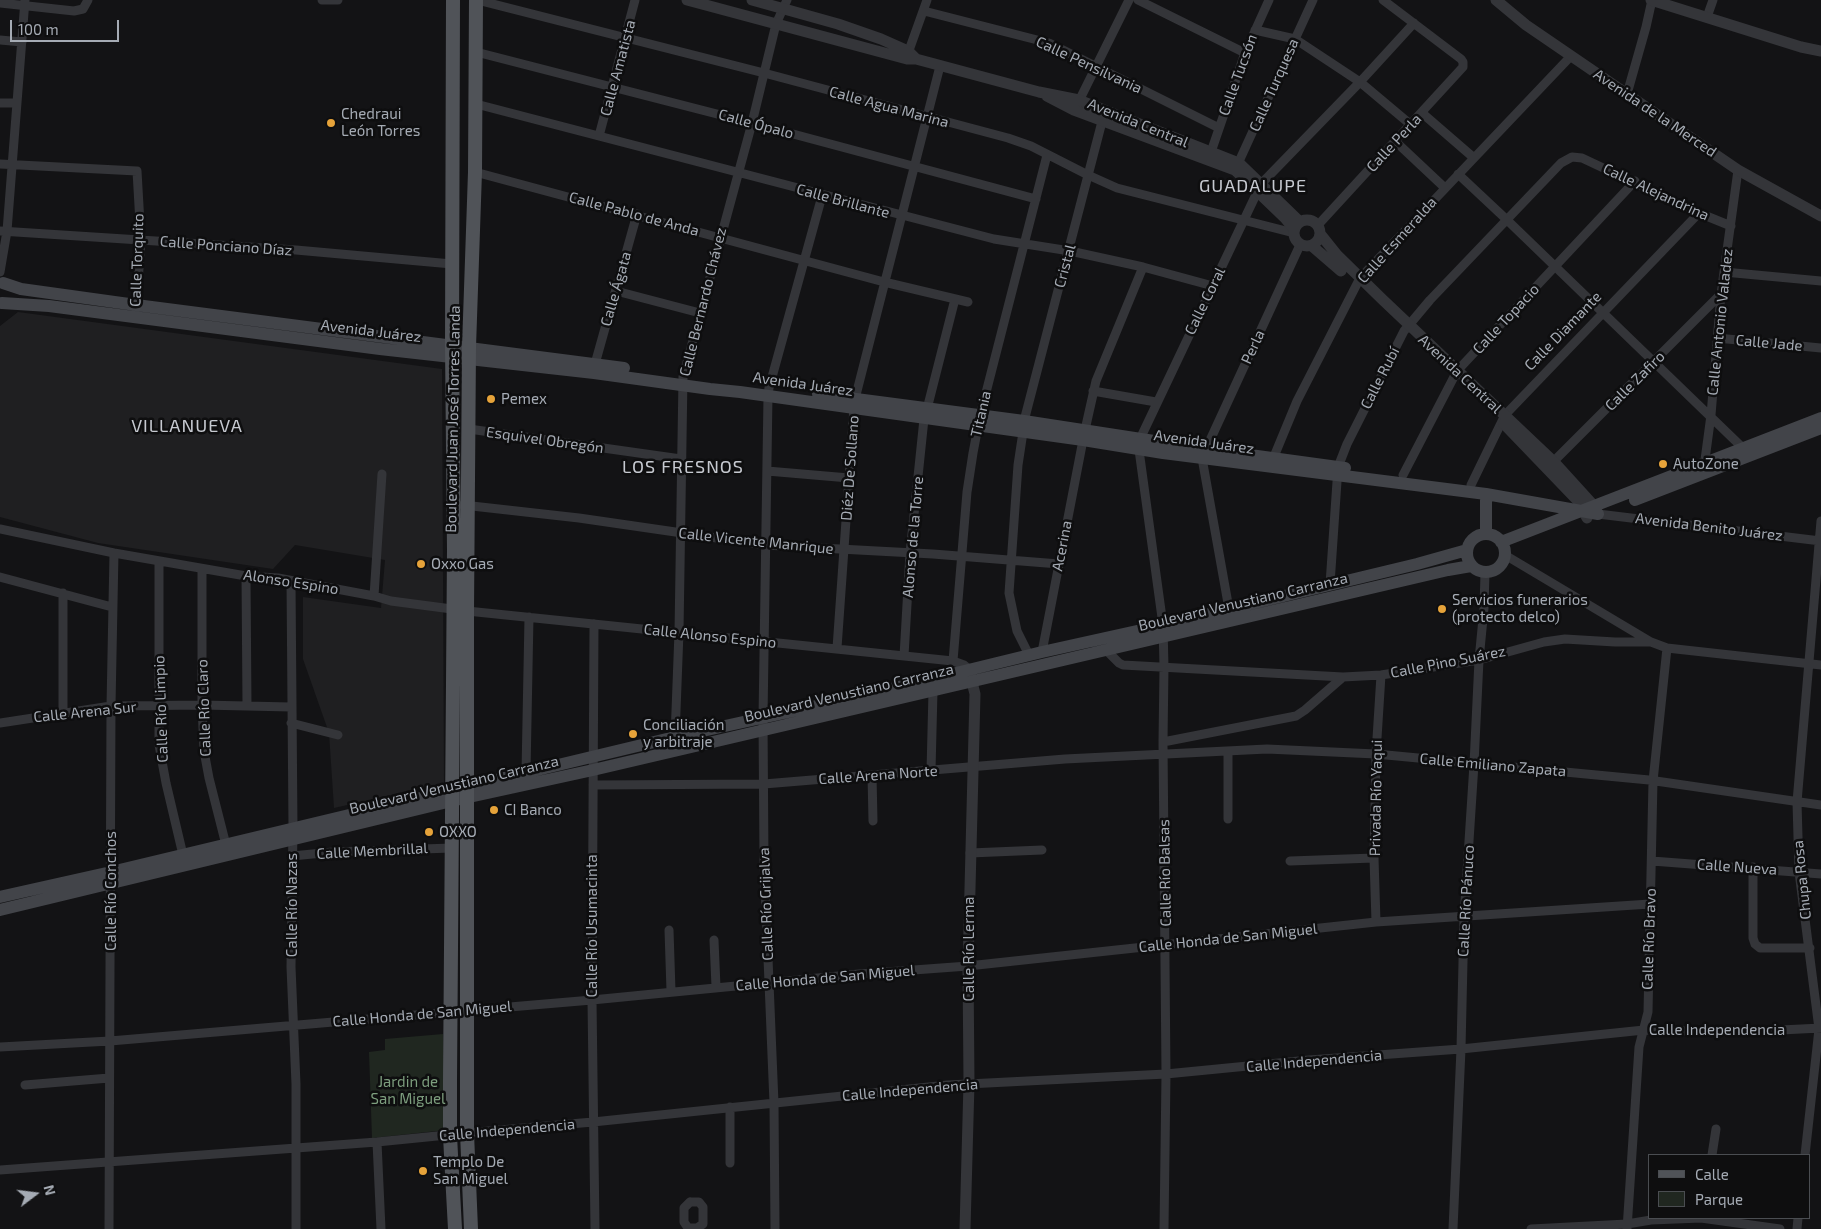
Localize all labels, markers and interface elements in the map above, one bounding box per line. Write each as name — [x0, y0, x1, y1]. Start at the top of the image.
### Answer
scale bar — [12, 10, 121, 42]
street label: Calle Amatista — [597, 18, 639, 118]
text: 100 m — [18, 20, 59, 38]
street label: Calle Tucsón — [1215, 32, 1261, 118]
street label: Calle Pensilvania — [1033, 33, 1145, 97]
street label: Calle Turquesa — [1245, 36, 1303, 134]
street label: Avenida de la Merced — [1590, 65, 1720, 161]
street label: Calle Agua Marina — [827, 82, 951, 132]
street label: Avenida Central — [1085, 95, 1191, 151]
place label: Chedraui León Torres — [341, 105, 420, 140]
street label: Calle Ópalo — [716, 105, 796, 143]
street label: Calle Perla — [1363, 110, 1425, 176]
marker: Chedraui León Torres — [325, 117, 337, 129]
street label: Calle Alejandrina — [1600, 160, 1712, 224]
district label: GUADALUPE — [1198, 175, 1308, 197]
street label: Calle Brillante — [794, 180, 892, 222]
street label: Calle Pablo de Anda — [567, 188, 701, 240]
street label: Calle Esmeralda — [1354, 193, 1440, 287]
street label: Calle Torquito — [126, 213, 148, 307]
street label: Calle Bernardo Chávez — [676, 226, 730, 378]
street label: Calle Ponciano Díaz — [159, 232, 293, 260]
street label: Cristal — [1051, 242, 1079, 290]
street label: Calle Antonio Valadez — [1703, 248, 1737, 396]
street label: Calle Ágata — [597, 250, 635, 328]
street label: Calle Coral — [1181, 264, 1229, 338]
street label: Calle Topacio — [1469, 280, 1543, 358]
street label: Calle Diamante — [1521, 288, 1605, 374]
street label: Boulevard Juan José Torres Landa — [442, 305, 464, 533]
street label: Avenida Juárez — [320, 316, 422, 346]
street label: Perla — [1237, 327, 1269, 367]
street label: Avenida Central — [1415, 331, 1505, 417]
street label: Calle Jade — [1735, 331, 1803, 355]
street label: Calle Rubí — [1357, 344, 1403, 412]
street label: Calle Zafiro — [1601, 347, 1669, 415]
street label: Avenida Juárez — [752, 368, 854, 400]
street label: Titania — [967, 389, 995, 439]
place label: Pemex — [501, 390, 547, 408]
marker: Pemex — [485, 393, 497, 405]
district label: VILLANUEVA — [130, 415, 244, 437]
street label: Diéz De Sollano — [837, 415, 863, 521]
street label: Esquivel Obregón — [485, 423, 605, 457]
street label: Avenida Juárez — [1153, 426, 1255, 458]
place label: AutoZone — [1673, 455, 1739, 473]
district label: LOS FRESNOS — [621, 456, 745, 478]
marker: AutoZone — [1657, 458, 1669, 470]
street label: Alonso de la Torre — [899, 475, 927, 599]
street label: Avenida Benito Juárez — [1634, 509, 1784, 545]
street label: Acerina — [1048, 519, 1076, 573]
street label: Calle Vicente Manrique — [677, 524, 835, 558]
place label: Oxxo Gas — [431, 555, 494, 573]
marker: Oxxo Gas — [415, 558, 427, 570]
street label: Alonso Espino — [242, 566, 340, 598]
street label: Boulevard Venustiano Carranza — [1137, 569, 1349, 635]
place label: Servicios funerarios (protecto delco) — [1452, 591, 1588, 626]
marker: Servicios funerarios (protecto delco) — [1436, 603, 1448, 615]
street label: Calle Alonso Espino — [643, 620, 777, 652]
street label: Calle Pino Suárez — [1389, 642, 1507, 682]
street label: Calle Río Limpio — [150, 655, 172, 763]
street label: Calle Río Claro — [193, 659, 215, 757]
street label: Boulevard Venustiano Carranza — [743, 660, 955, 726]
street label: Calle Arena Sur — [33, 698, 137, 726]
place label: Conciliación y arbitraje — [643, 716, 725, 751]
marker: Conciliación y arbitraje — [627, 728, 639, 740]
street label: Privada Río Yaqui — [1366, 740, 1386, 856]
street label: Calle Emiliano Zapata — [1419, 750, 1567, 780]
street label: Boulevard Venustiano Carranza — [348, 752, 560, 818]
street label: Calle Arena Norte — [818, 762, 938, 788]
place label: CI Banco — [504, 801, 562, 819]
marker: CI Banco — [488, 804, 500, 816]
street label: Calle Río Balsas — [1155, 819, 1175, 927]
place label: OXXO — [439, 823, 477, 841]
marker: OXXO — [423, 826, 435, 838]
street label: Calle Río Conchos — [102, 831, 120, 951]
street label: Calle Membrillal — [316, 839, 428, 863]
street label: Chupa Rosa — [1789, 839, 1815, 921]
street label: Calle Río Pánuco — [1454, 845, 1478, 957]
street label: Calle Río Grijalva — [755, 847, 777, 961]
street label: Calle Río Nazas — [283, 853, 301, 957]
street label: Calle Río Usumacinta — [583, 854, 601, 998]
street label: Calle Nueva — [1696, 855, 1778, 879]
street label: Calle Río Bravo — [1638, 888, 1660, 990]
street label: Calle Río Lerma — [960, 896, 978, 1002]
street label: Calle Honda de San Miguel — [1138, 920, 1318, 956]
street label: Calle Honda de San Miguel — [735, 961, 915, 995]
street label: Calle Honda de San Miguel — [332, 997, 512, 1031]
street label: Calle Independencia — [1649, 1021, 1785, 1039]
street label: Calle Independencia — [1245, 1046, 1383, 1076]
park label: Jardin de San Miguel — [370, 1073, 446, 1108]
street label: Calle Independencia — [841, 1075, 979, 1105]
street label: Calle Independencia — [438, 1115, 576, 1145]
place label: Templo De San Miguel — [433, 1153, 508, 1188]
legend — [1648, 1154, 1811, 1219]
marker: Templo De San Miguel — [417, 1165, 429, 1177]
text: Calle — [1695, 1165, 1729, 1183]
north arrow — [10, 1169, 60, 1219]
text: N — [40, 1183, 59, 1197]
text: Parque — [1695, 1190, 1743, 1208]

